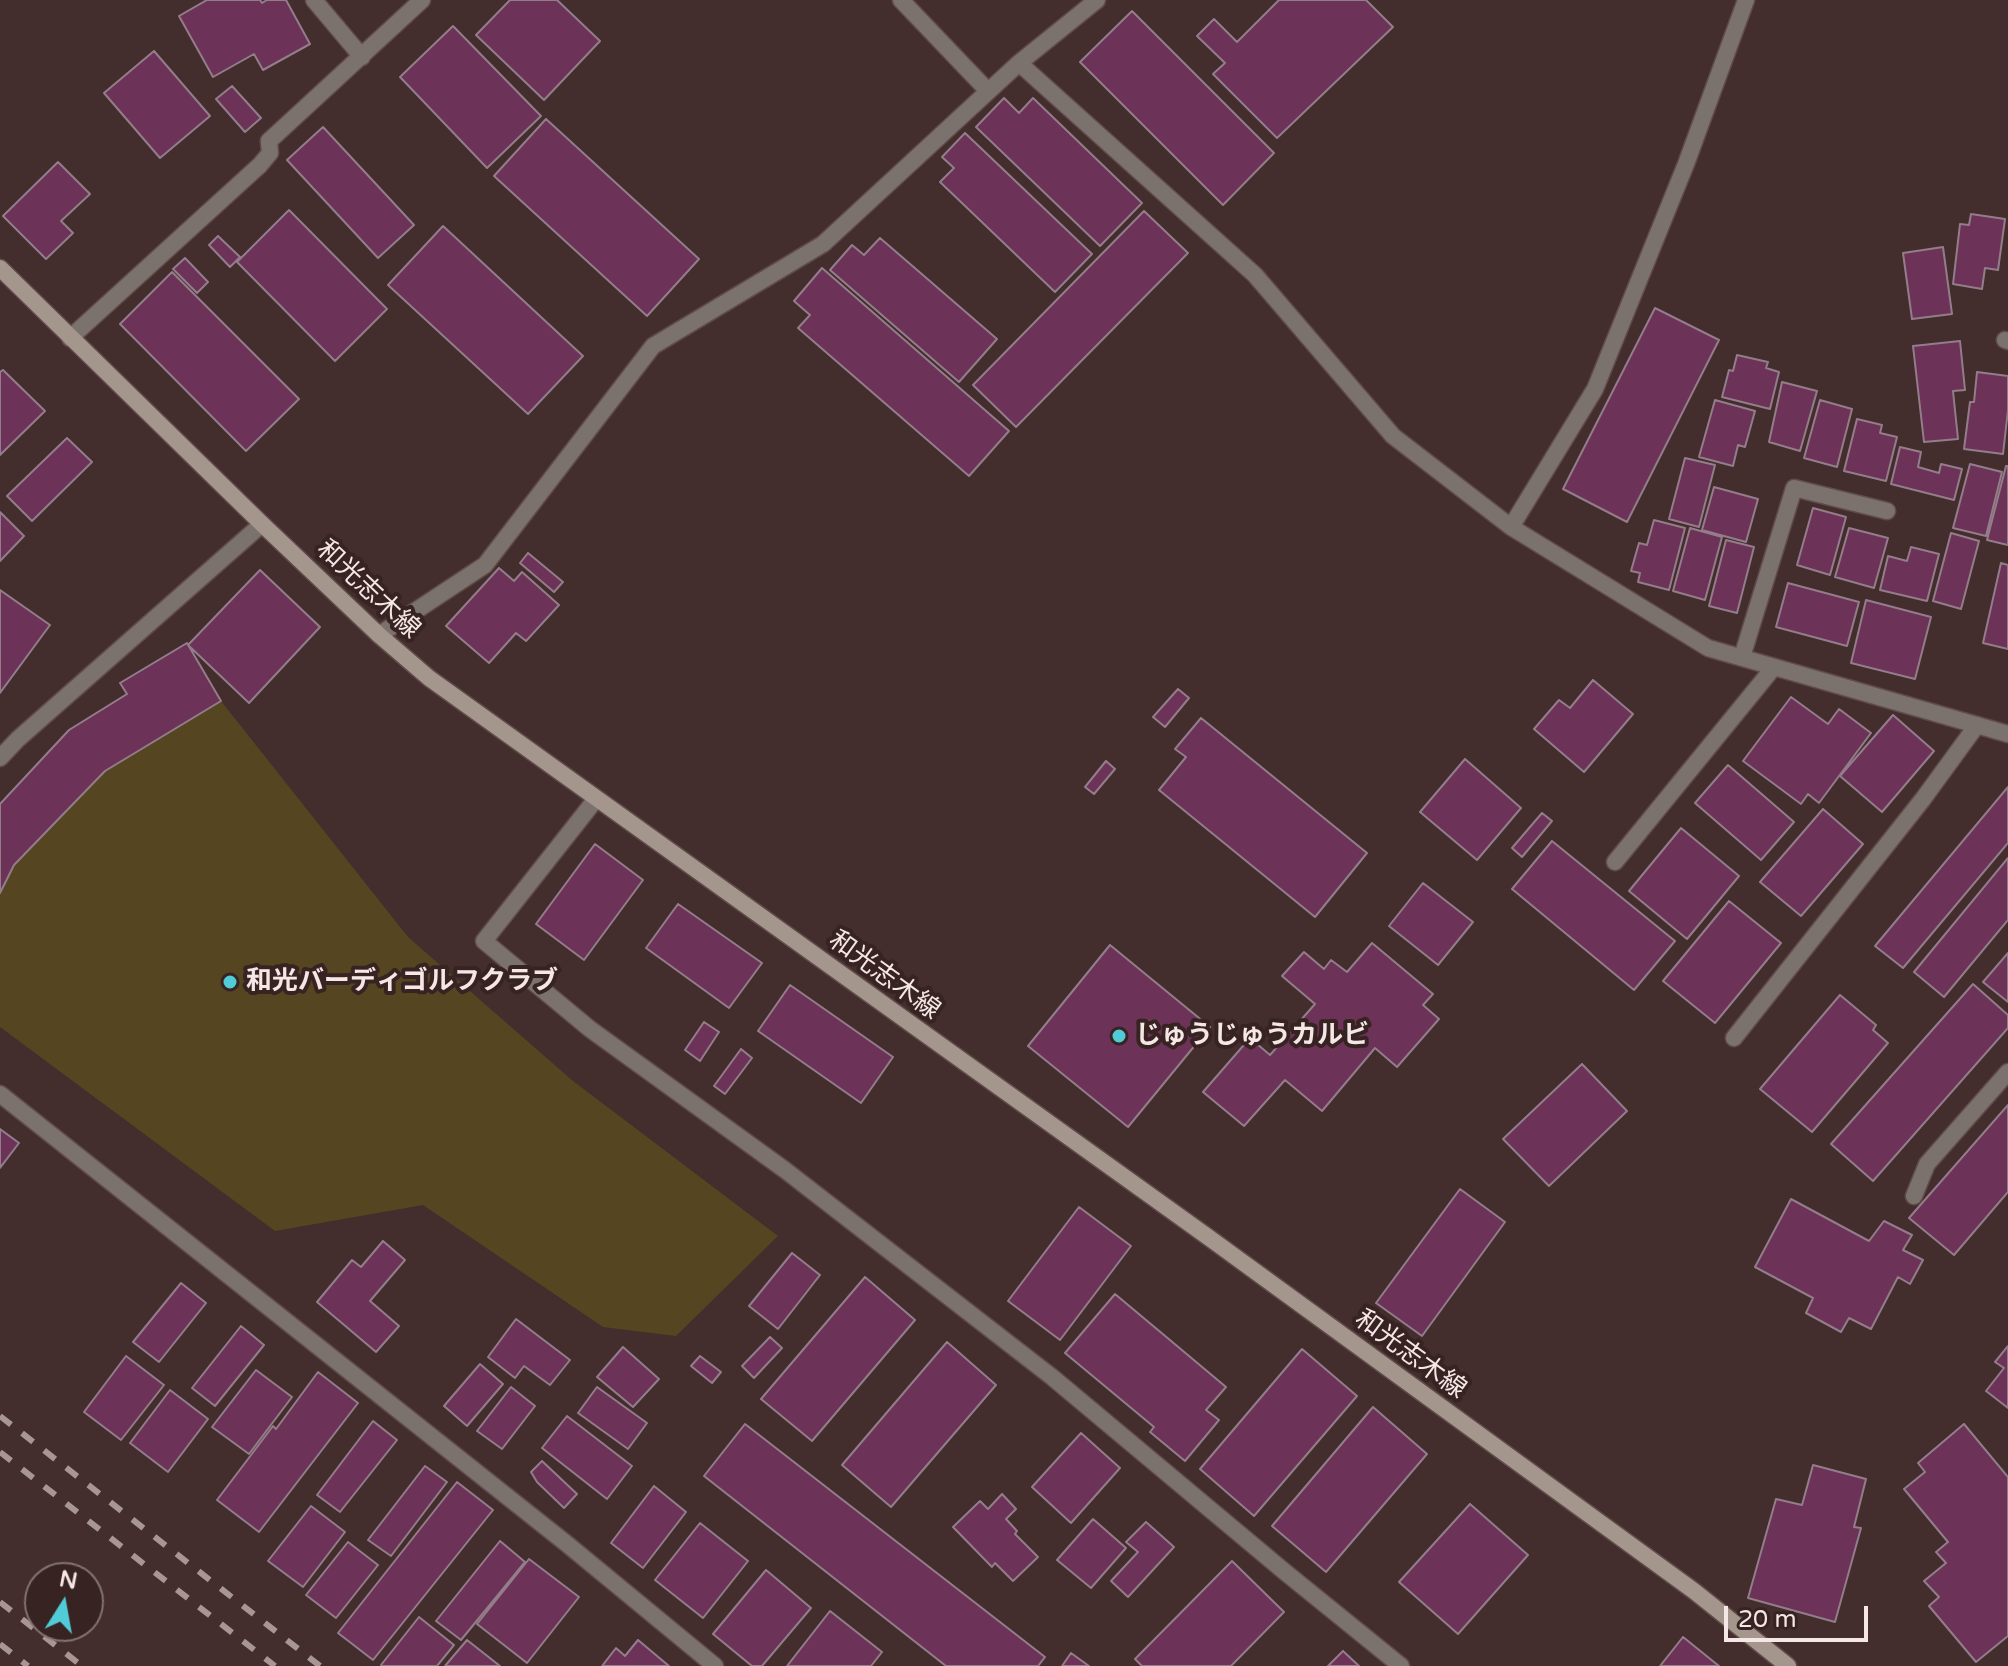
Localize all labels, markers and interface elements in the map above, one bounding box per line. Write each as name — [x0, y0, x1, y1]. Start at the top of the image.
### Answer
street label: 和光志木線 — [310, 534, 426, 646]
street label: 和光志木線 — [822, 925, 946, 1027]
place label: 和光バーディゴルフクラブ — [246, 966, 558, 998]
marker: 和光バーディゴルフクラブ — [221, 973, 239, 991]
place label: じゅうじゅうカルビ — [1135, 1020, 1369, 1052]
marker: じゅうじゅうカルビ — [1110, 1027, 1128, 1045]
street label: 和光志木線 — [1348, 1304, 1472, 1406]
north arrow — [24, 1562, 104, 1642]
text: N — [57, 1566, 79, 1595]
scale bar — [1728, 1590, 1872, 1640]
text: 20 m — [1738, 1605, 1796, 1634]

